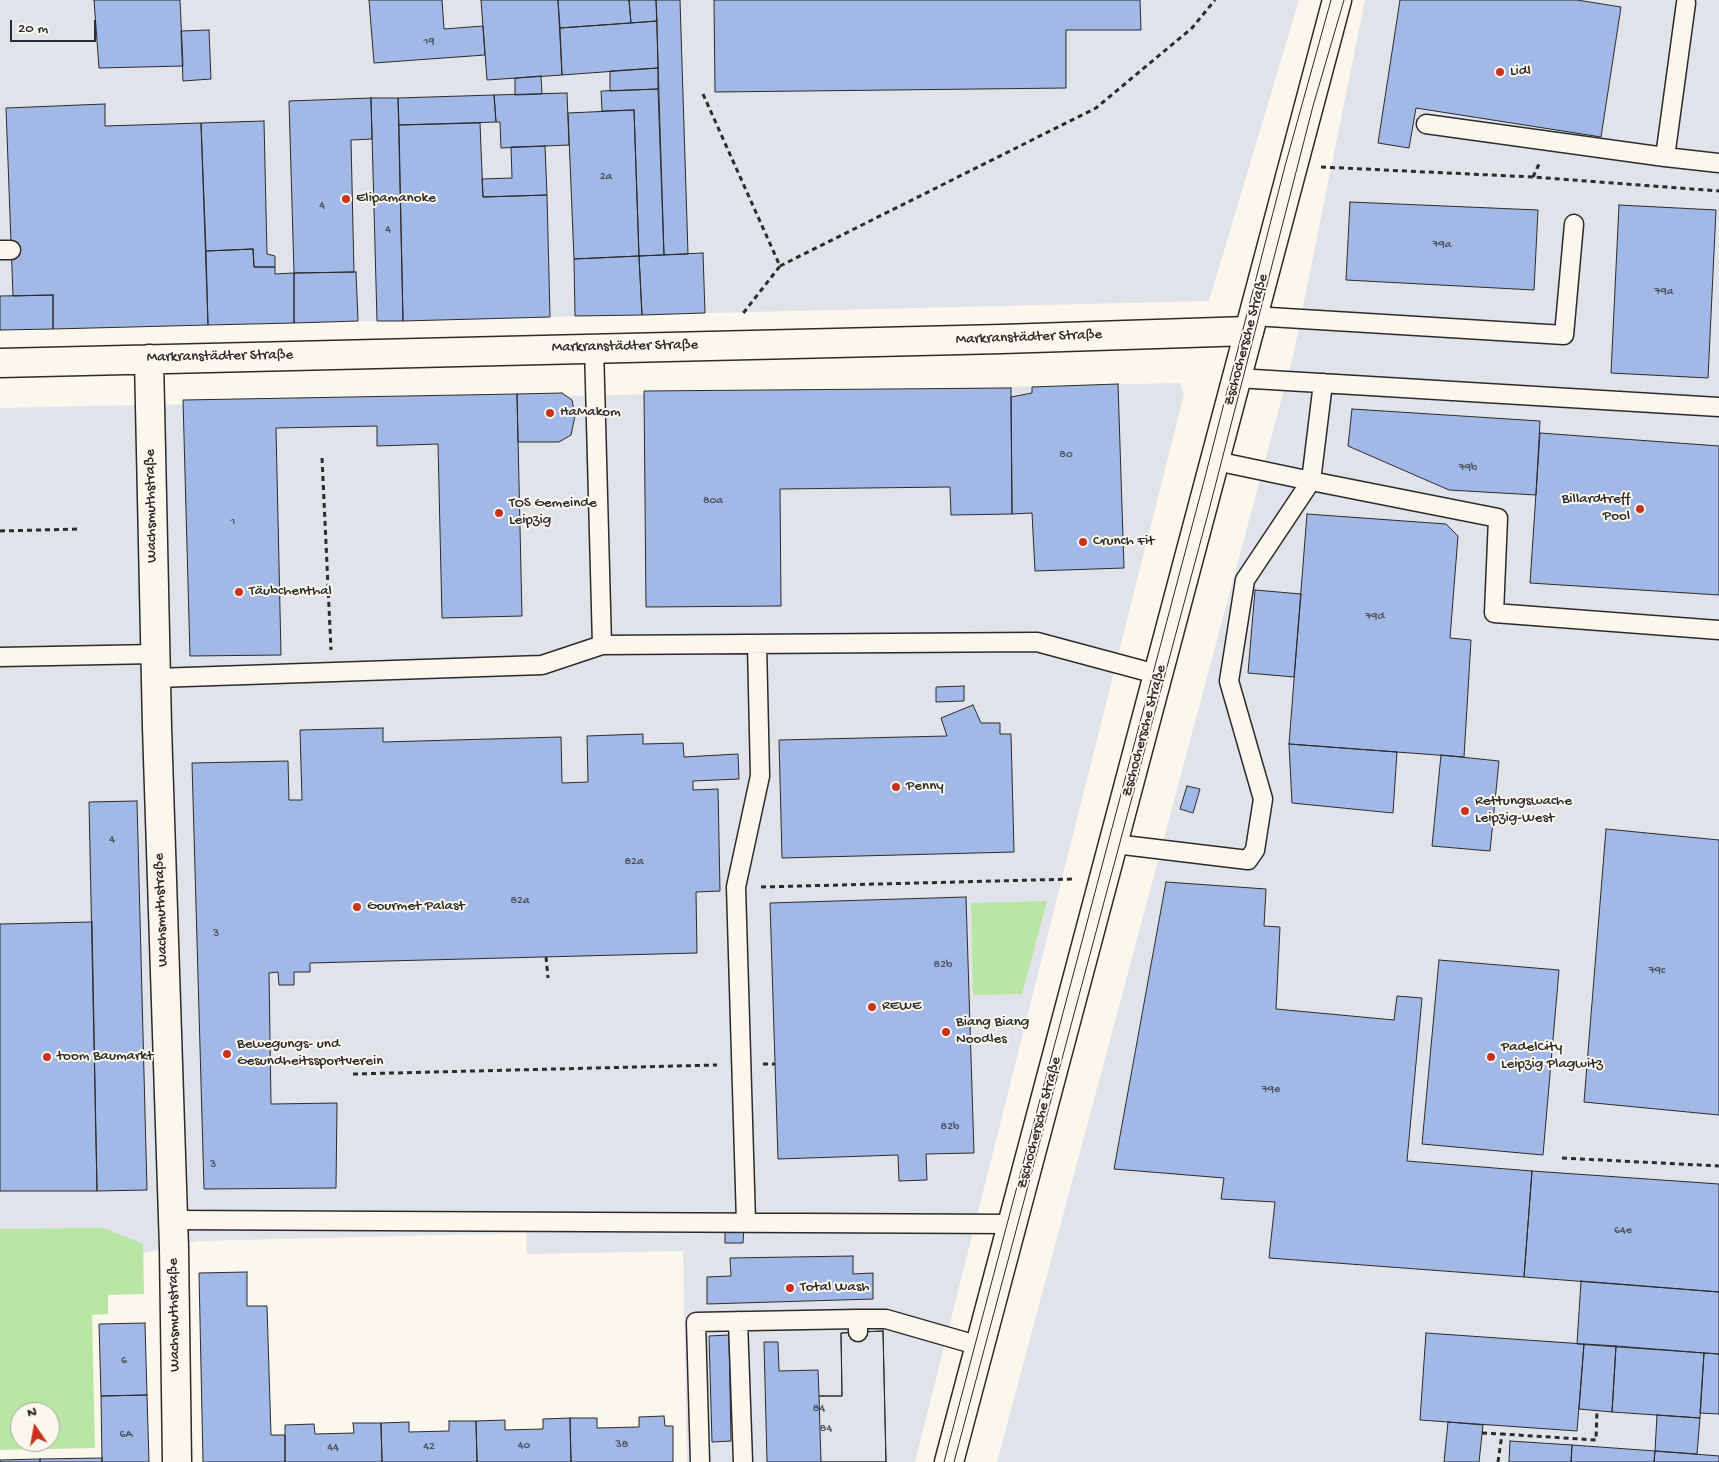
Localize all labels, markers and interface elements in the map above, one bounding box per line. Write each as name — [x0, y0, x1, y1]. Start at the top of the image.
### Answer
scale bar — [12, 10, 99, 42]
text: 20 m — [18, 20, 48, 38]
house number: 19 — [424, 35, 434, 49]
place label: Lidl — [1510, 63, 1531, 81]
marker: Lidl — [1494, 66, 1506, 78]
house number: 2a — [600, 170, 612, 184]
place label: Elipamanoke — [356, 190, 436, 208]
marker: Elipamanoke — [340, 193, 352, 205]
house number: 4 — [319, 199, 325, 213]
house number: 4 — [385, 223, 391, 237]
house number: 79a — [1433, 238, 1451, 252]
street label: Zschochersche Straße — [1221, 272, 1273, 408]
house number: 79a — [1655, 285, 1673, 299]
street label: Markranstädter Straße — [955, 326, 1103, 350]
street label: Markranstädter Straße — [552, 337, 698, 357]
street label: Markranstädter Straße — [147, 347, 293, 367]
place label: HaMakom — [560, 404, 621, 422]
marker: HaMakom — [544, 407, 556, 419]
house number: 80 — [1059, 448, 1073, 462]
street label: Wachsmuthstraße — [142, 449, 162, 563]
house number: 79b — [1459, 461, 1477, 475]
place label: Billardtreff Pool — [1562, 491, 1630, 526]
house number: 80a — [703, 494, 723, 508]
place label: TOS Gemeinde Leipzig — [509, 495, 597, 530]
marker: Billardtreff Pool — [1634, 503, 1646, 515]
marker: TOS Gemeinde Leipzig — [493, 507, 505, 519]
house number: 1 — [231, 515, 235, 529]
place label: Crunch Fit — [1093, 533, 1154, 551]
marker: Crunch Fit — [1077, 536, 1089, 548]
place label: Täubchenthal — [249, 583, 332, 601]
marker: Täubchenthal — [233, 586, 245, 598]
house number: 79d — [1365, 610, 1385, 624]
street label: Zschochersche Straße — [1119, 663, 1171, 799]
place label: Penny — [906, 778, 944, 796]
marker: Penny — [890, 781, 902, 793]
place label: Rettungswache Leipzig-West — [1475, 793, 1572, 828]
marker: Rettungswache Leipzig-West — [1459, 805, 1471, 817]
house number: 4 — [109, 833, 115, 847]
street label: Wachsmuthstraße — [151, 853, 173, 967]
house number: 82a — [624, 855, 644, 869]
house number: 82a — [510, 894, 530, 908]
place label: Gourmet Palast — [367, 898, 465, 916]
marker: Gourmet Palast — [351, 901, 363, 913]
house number: 3 — [213, 927, 219, 941]
house number: 82b — [934, 958, 952, 972]
house number: 79c — [1649, 964, 1665, 978]
place label: REWE — [882, 998, 921, 1016]
marker: REWE — [866, 1001, 878, 1013]
place label: Biang Biang Noodles — [956, 1014, 1029, 1049]
marker: Biang Biang Noodles — [940, 1026, 952, 1038]
place label: Bewegungs- und Gesundheitssportverein — [237, 1036, 383, 1071]
place label: PadelCity Leipzig Plagwitz — [1501, 1039, 1603, 1074]
place label: toom Baumarkt — [57, 1048, 153, 1066]
marker: Bewegungs- und Gesundheitssportverein — [221, 1048, 233, 1060]
marker: toom Baumarkt — [41, 1051, 53, 1063]
marker: PadelCity Leipzig Plagwitz — [1485, 1051, 1497, 1063]
street label: Zschochersche Straße — [1014, 1055, 1066, 1191]
house number: 79e — [1262, 1083, 1280, 1097]
house number: 82b — [941, 1120, 959, 1134]
house number: 3 — [210, 1158, 216, 1172]
house number: 64e — [1614, 1224, 1632, 1238]
street label: Wachsmuthstraße — [165, 1258, 185, 1372]
place label: Total Wash — [800, 1279, 870, 1297]
marker: Total Wash — [784, 1282, 796, 1294]
house number: 6 — [121, 1354, 127, 1368]
north arrow — [10, 1402, 60, 1452]
house number: 84 — [813, 1402, 825, 1416]
text: N — [26, 1404, 38, 1422]
house number: 84 — [820, 1422, 832, 1436]
house number: 6A — [119, 1428, 133, 1442]
house number: 38 — [616, 1438, 628, 1452]
house number: 40 — [518, 1439, 530, 1453]
house number: 42 — [423, 1440, 435, 1454]
house number: 44 — [327, 1441, 339, 1455]

